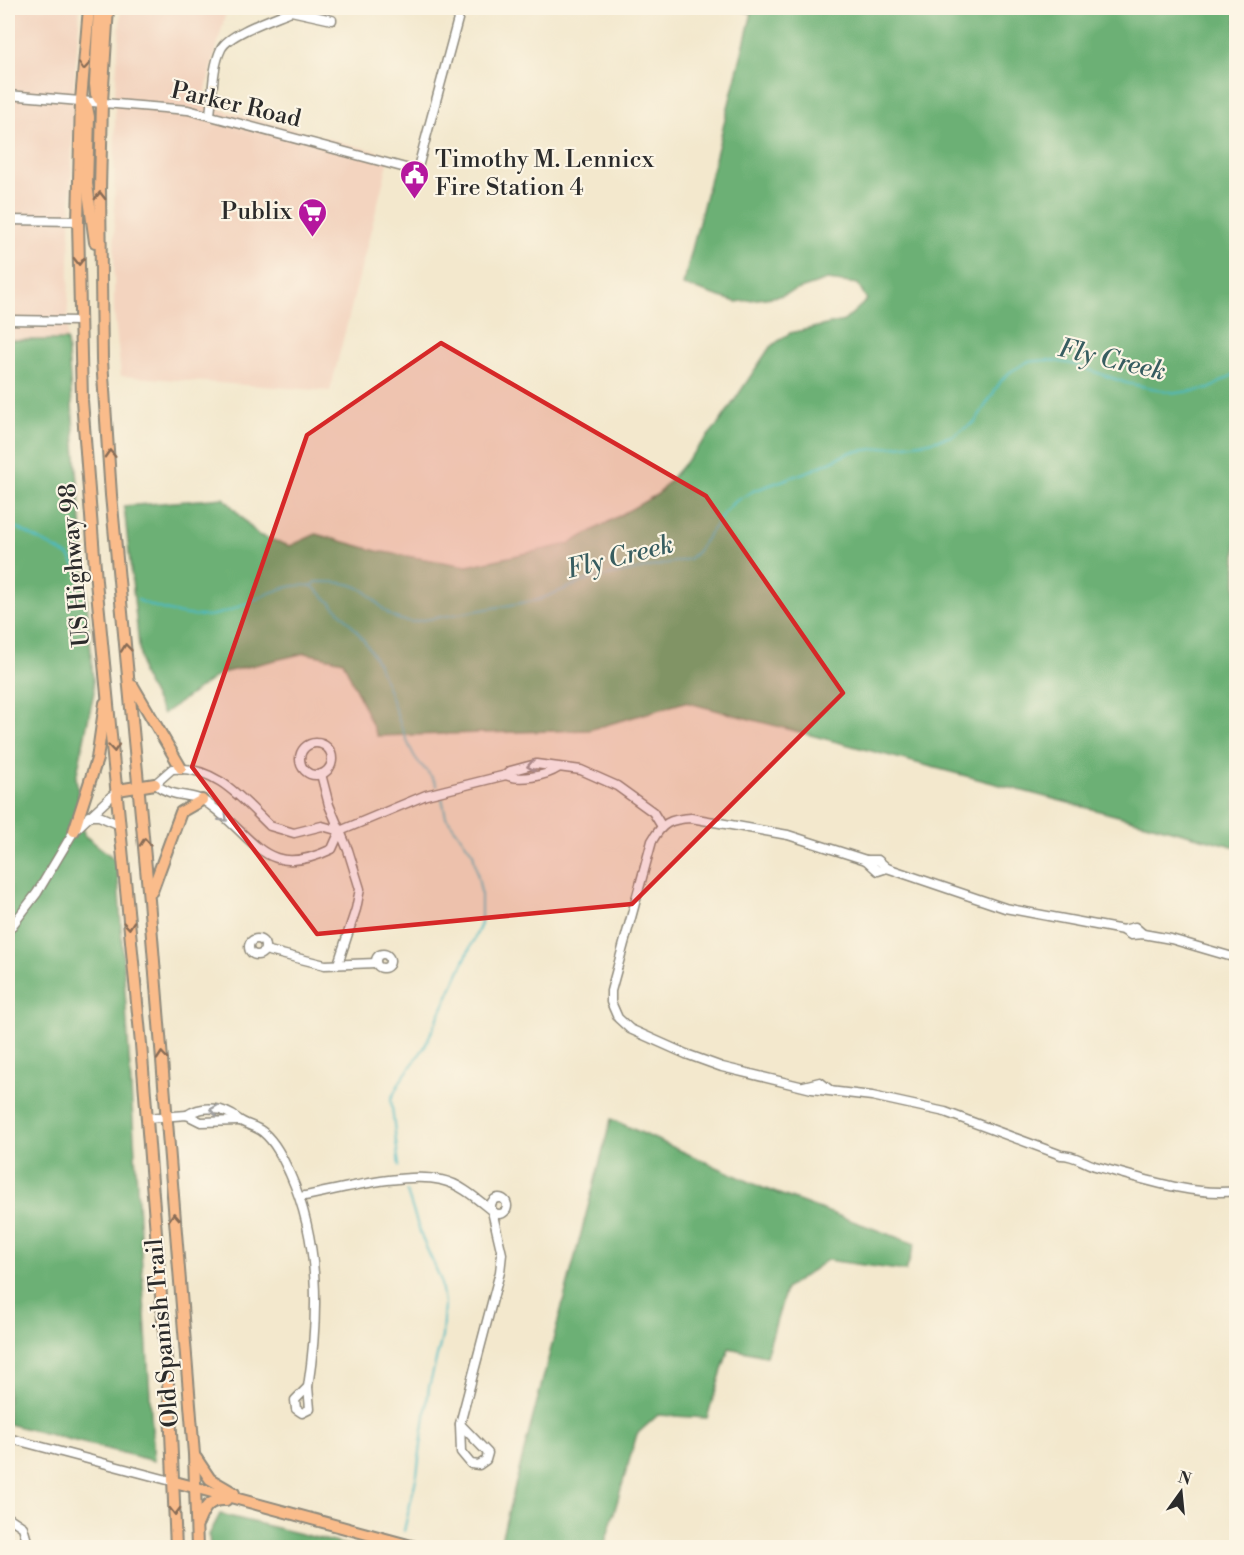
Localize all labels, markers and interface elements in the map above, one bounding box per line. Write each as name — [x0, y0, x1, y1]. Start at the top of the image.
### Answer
one-way arrow — [78, 61, 91, 70]
street label: Parker Road — [168, 75, 304, 135]
place label: Timothy M. Lennicx Fire Station 4 — [435, 145, 655, 203]
public building icon: Timothy M. Lennicx Fire Station 4 — [398, 158, 430, 200]
one-way arrow — [94, 191, 106, 200]
supermarket icon: Publix — [297, 196, 329, 238]
place label: Publix — [221, 197, 293, 227]
one-way arrow — [72, 256, 85, 265]
water label: Fly Creek — [1055, 332, 1169, 388]
one-way arrow — [103, 449, 116, 458]
street label: US Highway 98 — [53, 482, 97, 648]
water label: Fly Creek — [563, 528, 677, 586]
one-way arrow — [121, 643, 133, 652]
one-way arrow — [107, 744, 120, 753]
one-way arrow — [526, 759, 536, 772]
one-way arrow — [218, 811, 228, 822]
one-way arrow — [138, 837, 151, 846]
one-way arrow — [122, 921, 135, 930]
one-way arrow — [156, 1052, 169, 1061]
one-way arrow — [210, 1104, 219, 1116]
one-way arrow — [168, 1212, 181, 1221]
street label: Old Spanish Trail — [140, 1237, 186, 1429]
north arrow — [1151, 1462, 1211, 1522]
text: N — [1176, 1467, 1194, 1490]
one-way arrow — [169, 1507, 181, 1516]

